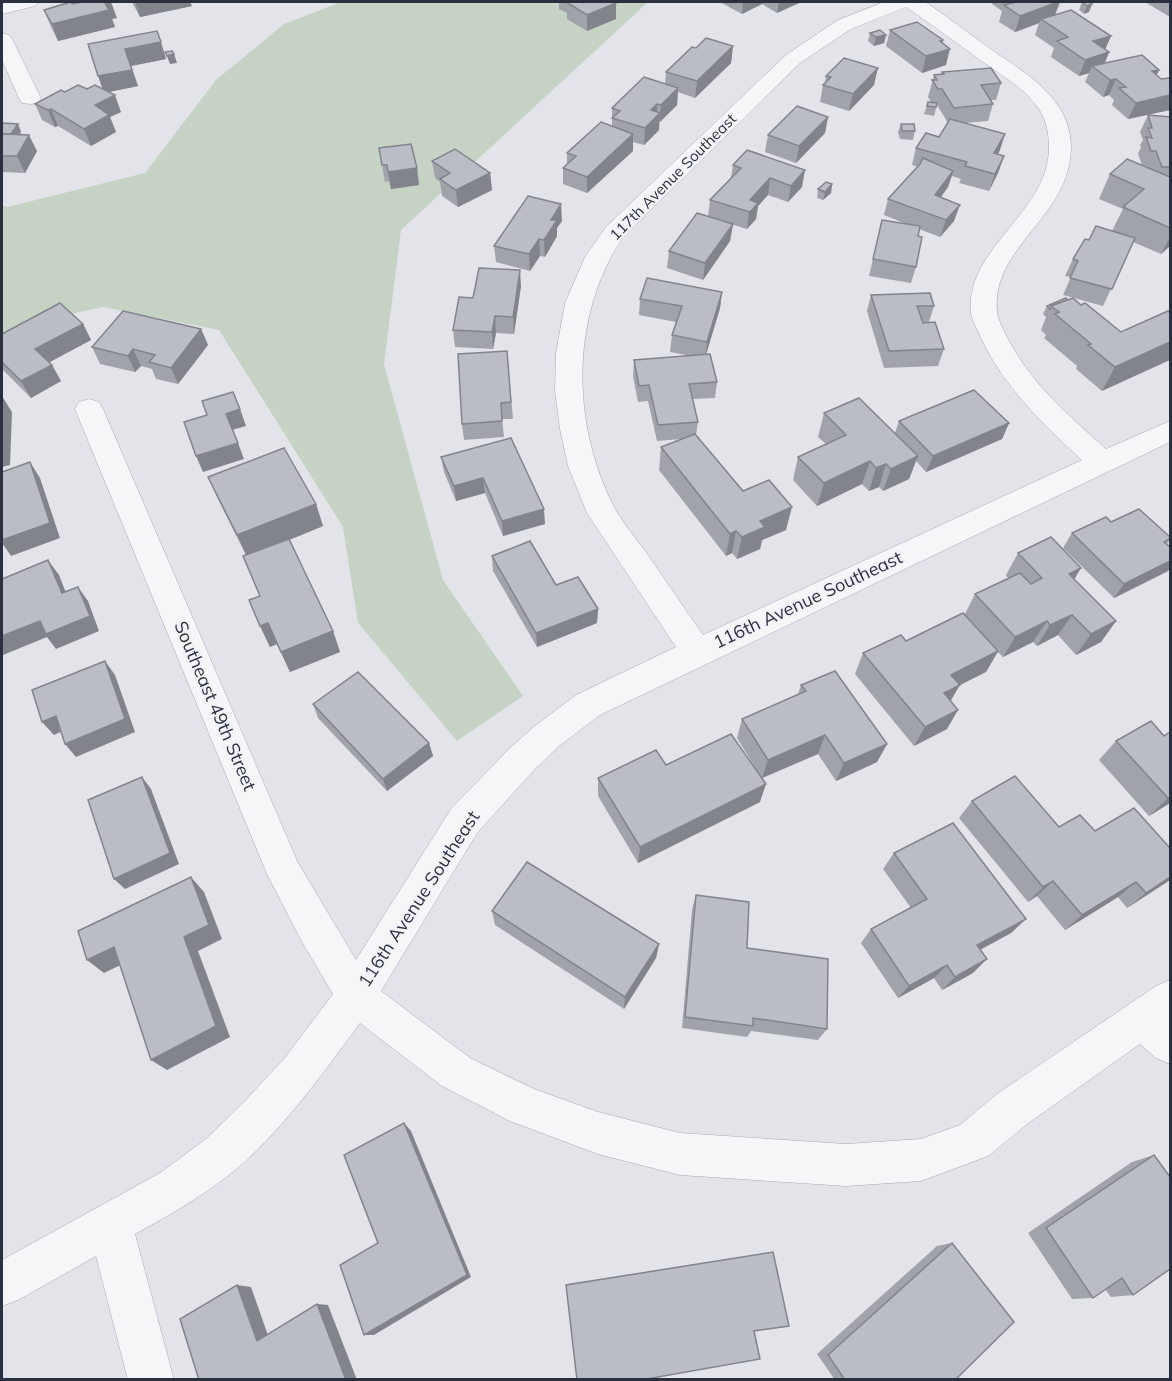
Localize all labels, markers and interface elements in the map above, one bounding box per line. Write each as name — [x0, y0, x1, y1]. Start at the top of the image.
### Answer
street label: 117th Avenue Southeast — [605, 109, 740, 244]
street label: 116th Avenue Southeast — [710, 546, 906, 653]
street label: Southeast 49th Street — [169, 618, 262, 794]
street label: 116th Avenue Southeast — [353, 806, 484, 991]

